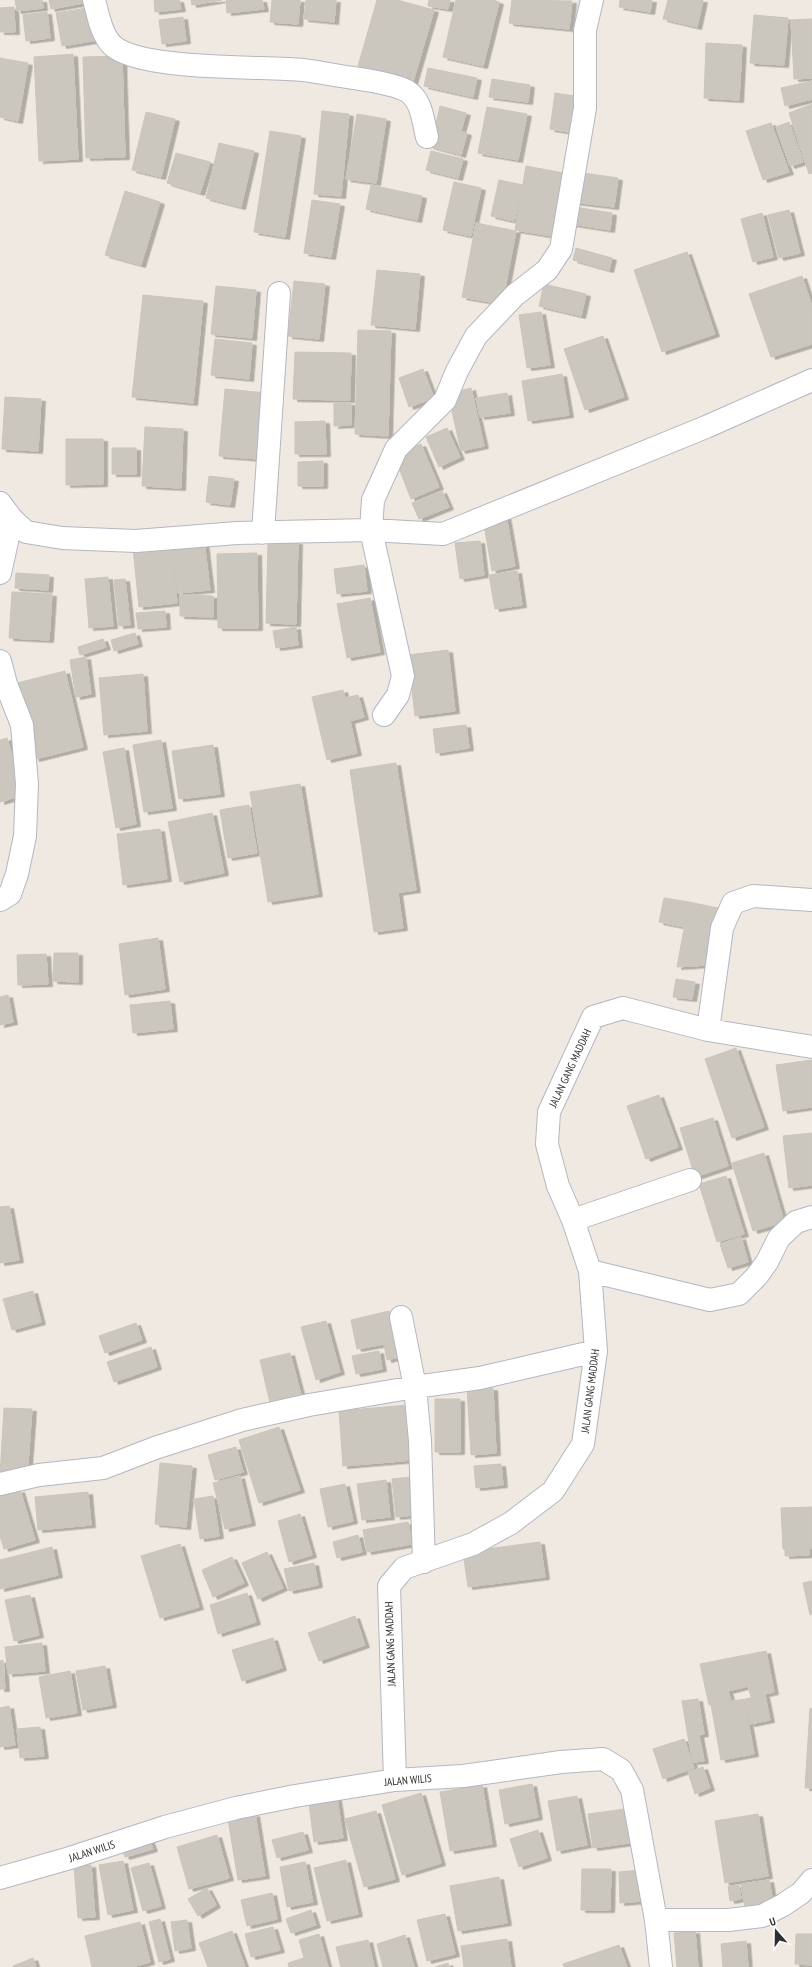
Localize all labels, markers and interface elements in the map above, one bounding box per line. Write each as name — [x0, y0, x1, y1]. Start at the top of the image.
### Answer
street label: JALAN GANG MADDAH — [545, 1027, 594, 1110]
street label: JALAN GANG MADDAH — [578, 1348, 602, 1435]
street label: JALAN GANG MADDAH — [382, 1601, 399, 1688]
street label: JALAN WILIS — [383, 1771, 433, 1789]
street label: JALAN WILIS — [66, 1837, 117, 1865]
north arrow — [756, 1911, 796, 1951]
text: U — [768, 1914, 778, 1929]

